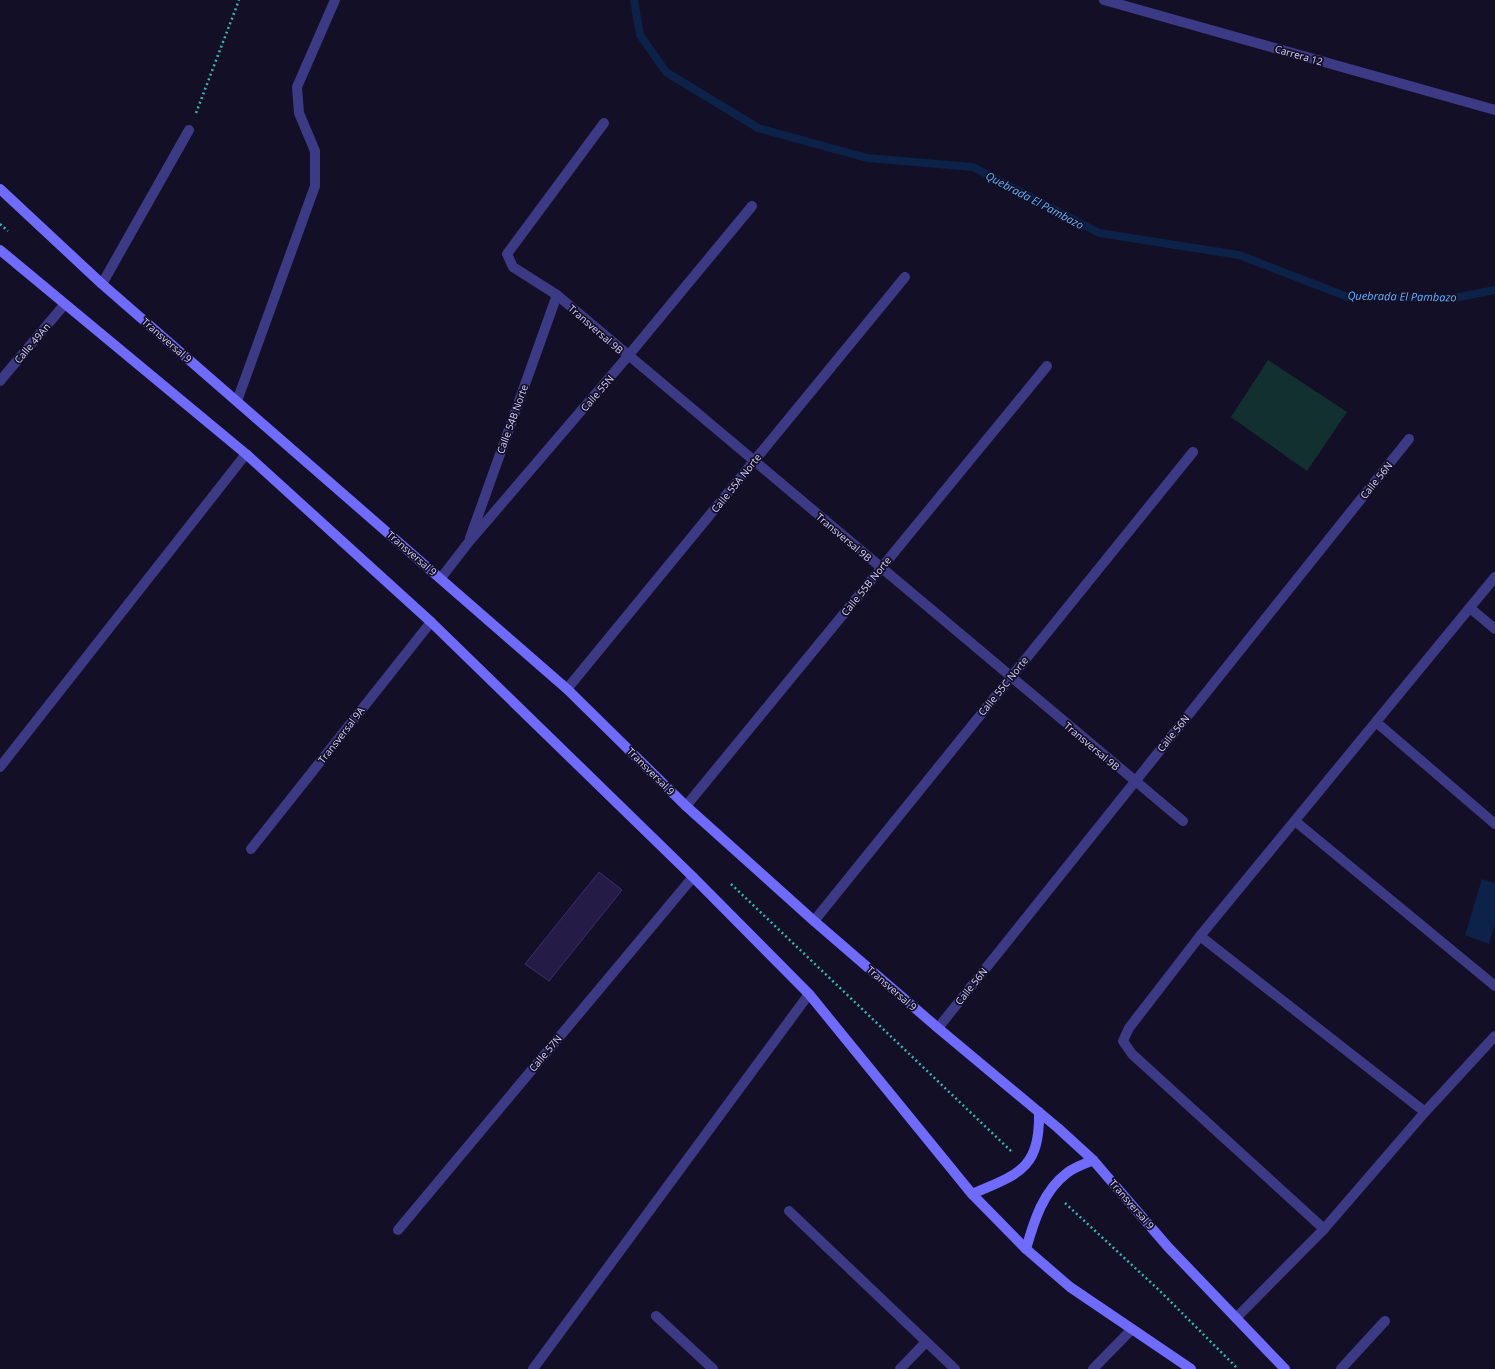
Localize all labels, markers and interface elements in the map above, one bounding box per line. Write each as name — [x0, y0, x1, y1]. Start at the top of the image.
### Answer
street label: Carrera 12 — [1273, 41, 1325, 69]
water label: Quebrada El Pambazo — [983, 168, 1087, 232]
water label: Quebrada El Pambazo — [1347, 288, 1457, 304]
street label: Transversal 9B — [566, 301, 626, 357]
street label: Transversal 9 — [139, 314, 195, 366]
street label: Calle 49An — [11, 320, 53, 366]
street label: Calle 55N — [577, 372, 617, 414]
street label: Calle 54B Norte — [493, 382, 531, 455]
street label: Calle 55A Norte — [708, 450, 764, 515]
street label: Calle 56N — [1357, 458, 1395, 502]
street label: Transversal 9B — [813, 510, 875, 564]
street label: Transversal 9 — [384, 527, 440, 579]
street label: Calle 55B Norte — [838, 553, 894, 619]
street label: Calle 55C Norte — [975, 653, 1031, 718]
street label: Transversal 9A — [314, 703, 368, 766]
street label: Calle 56N — [1154, 711, 1192, 755]
street label: Transversal 9B — [1061, 719, 1123, 773]
street label: Transversal 9 — [624, 744, 678, 798]
street label: Transversal 9 — [864, 962, 920, 1014]
street label: Calle 56N — [952, 964, 990, 1008]
street label: Calle 57N — [525, 1032, 565, 1074]
street label: Transversal 9 — [1106, 1176, 1158, 1232]

